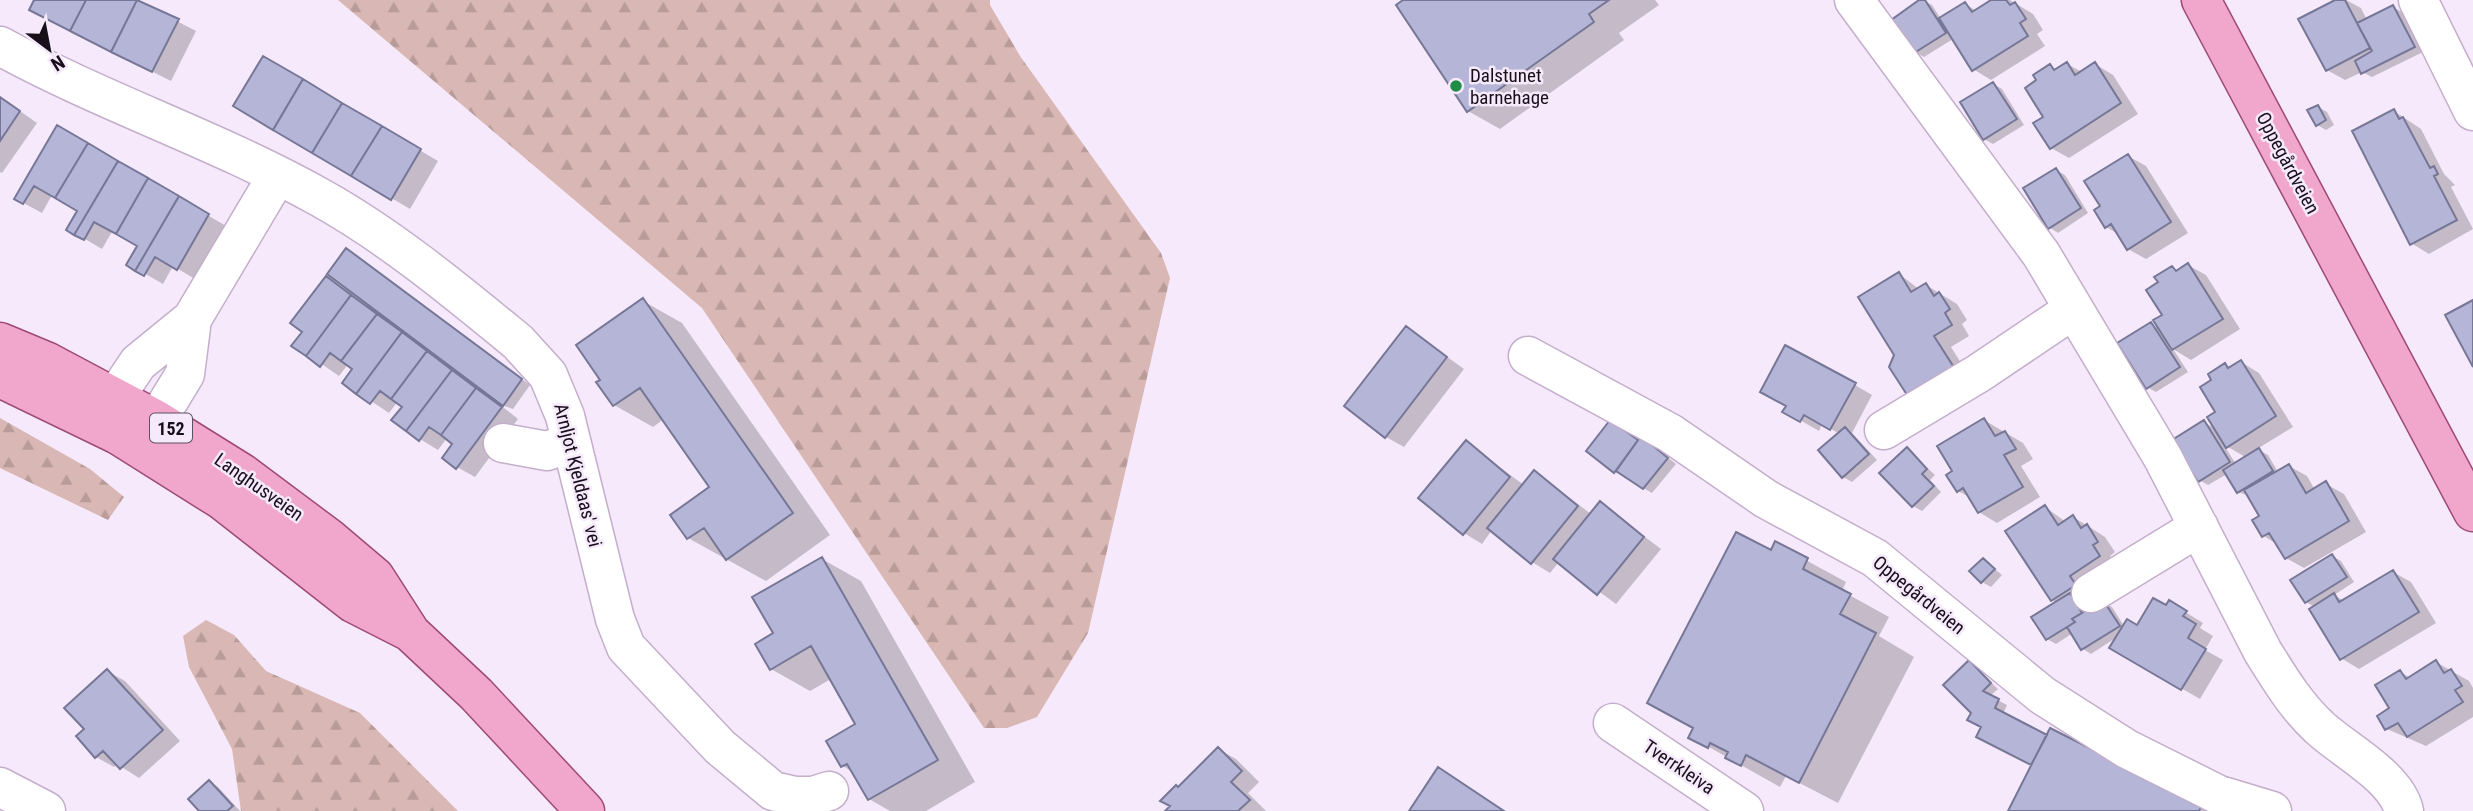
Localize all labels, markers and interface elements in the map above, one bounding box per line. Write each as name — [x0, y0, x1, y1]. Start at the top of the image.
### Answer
north arrow — [14, 14, 84, 84]
text: N — [47, 50, 69, 76]
place label: Dalstunet barnehage — [1470, 64, 1549, 109]
marker: Dalstunet barnehage — [1448, 78, 1464, 94]
street label: Oppegårdveien — [2252, 108, 2324, 218]
street label: Arnljot Kjeldaas' vei — [549, 401, 607, 549]
road number: 152 — [150, 414, 192, 442]
street label: Langhusveien — [210, 448, 308, 526]
street label: Oppegårdveien — [1868, 551, 1970, 639]
street label: Tverrkleiva — [1639, 735, 1719, 799]

